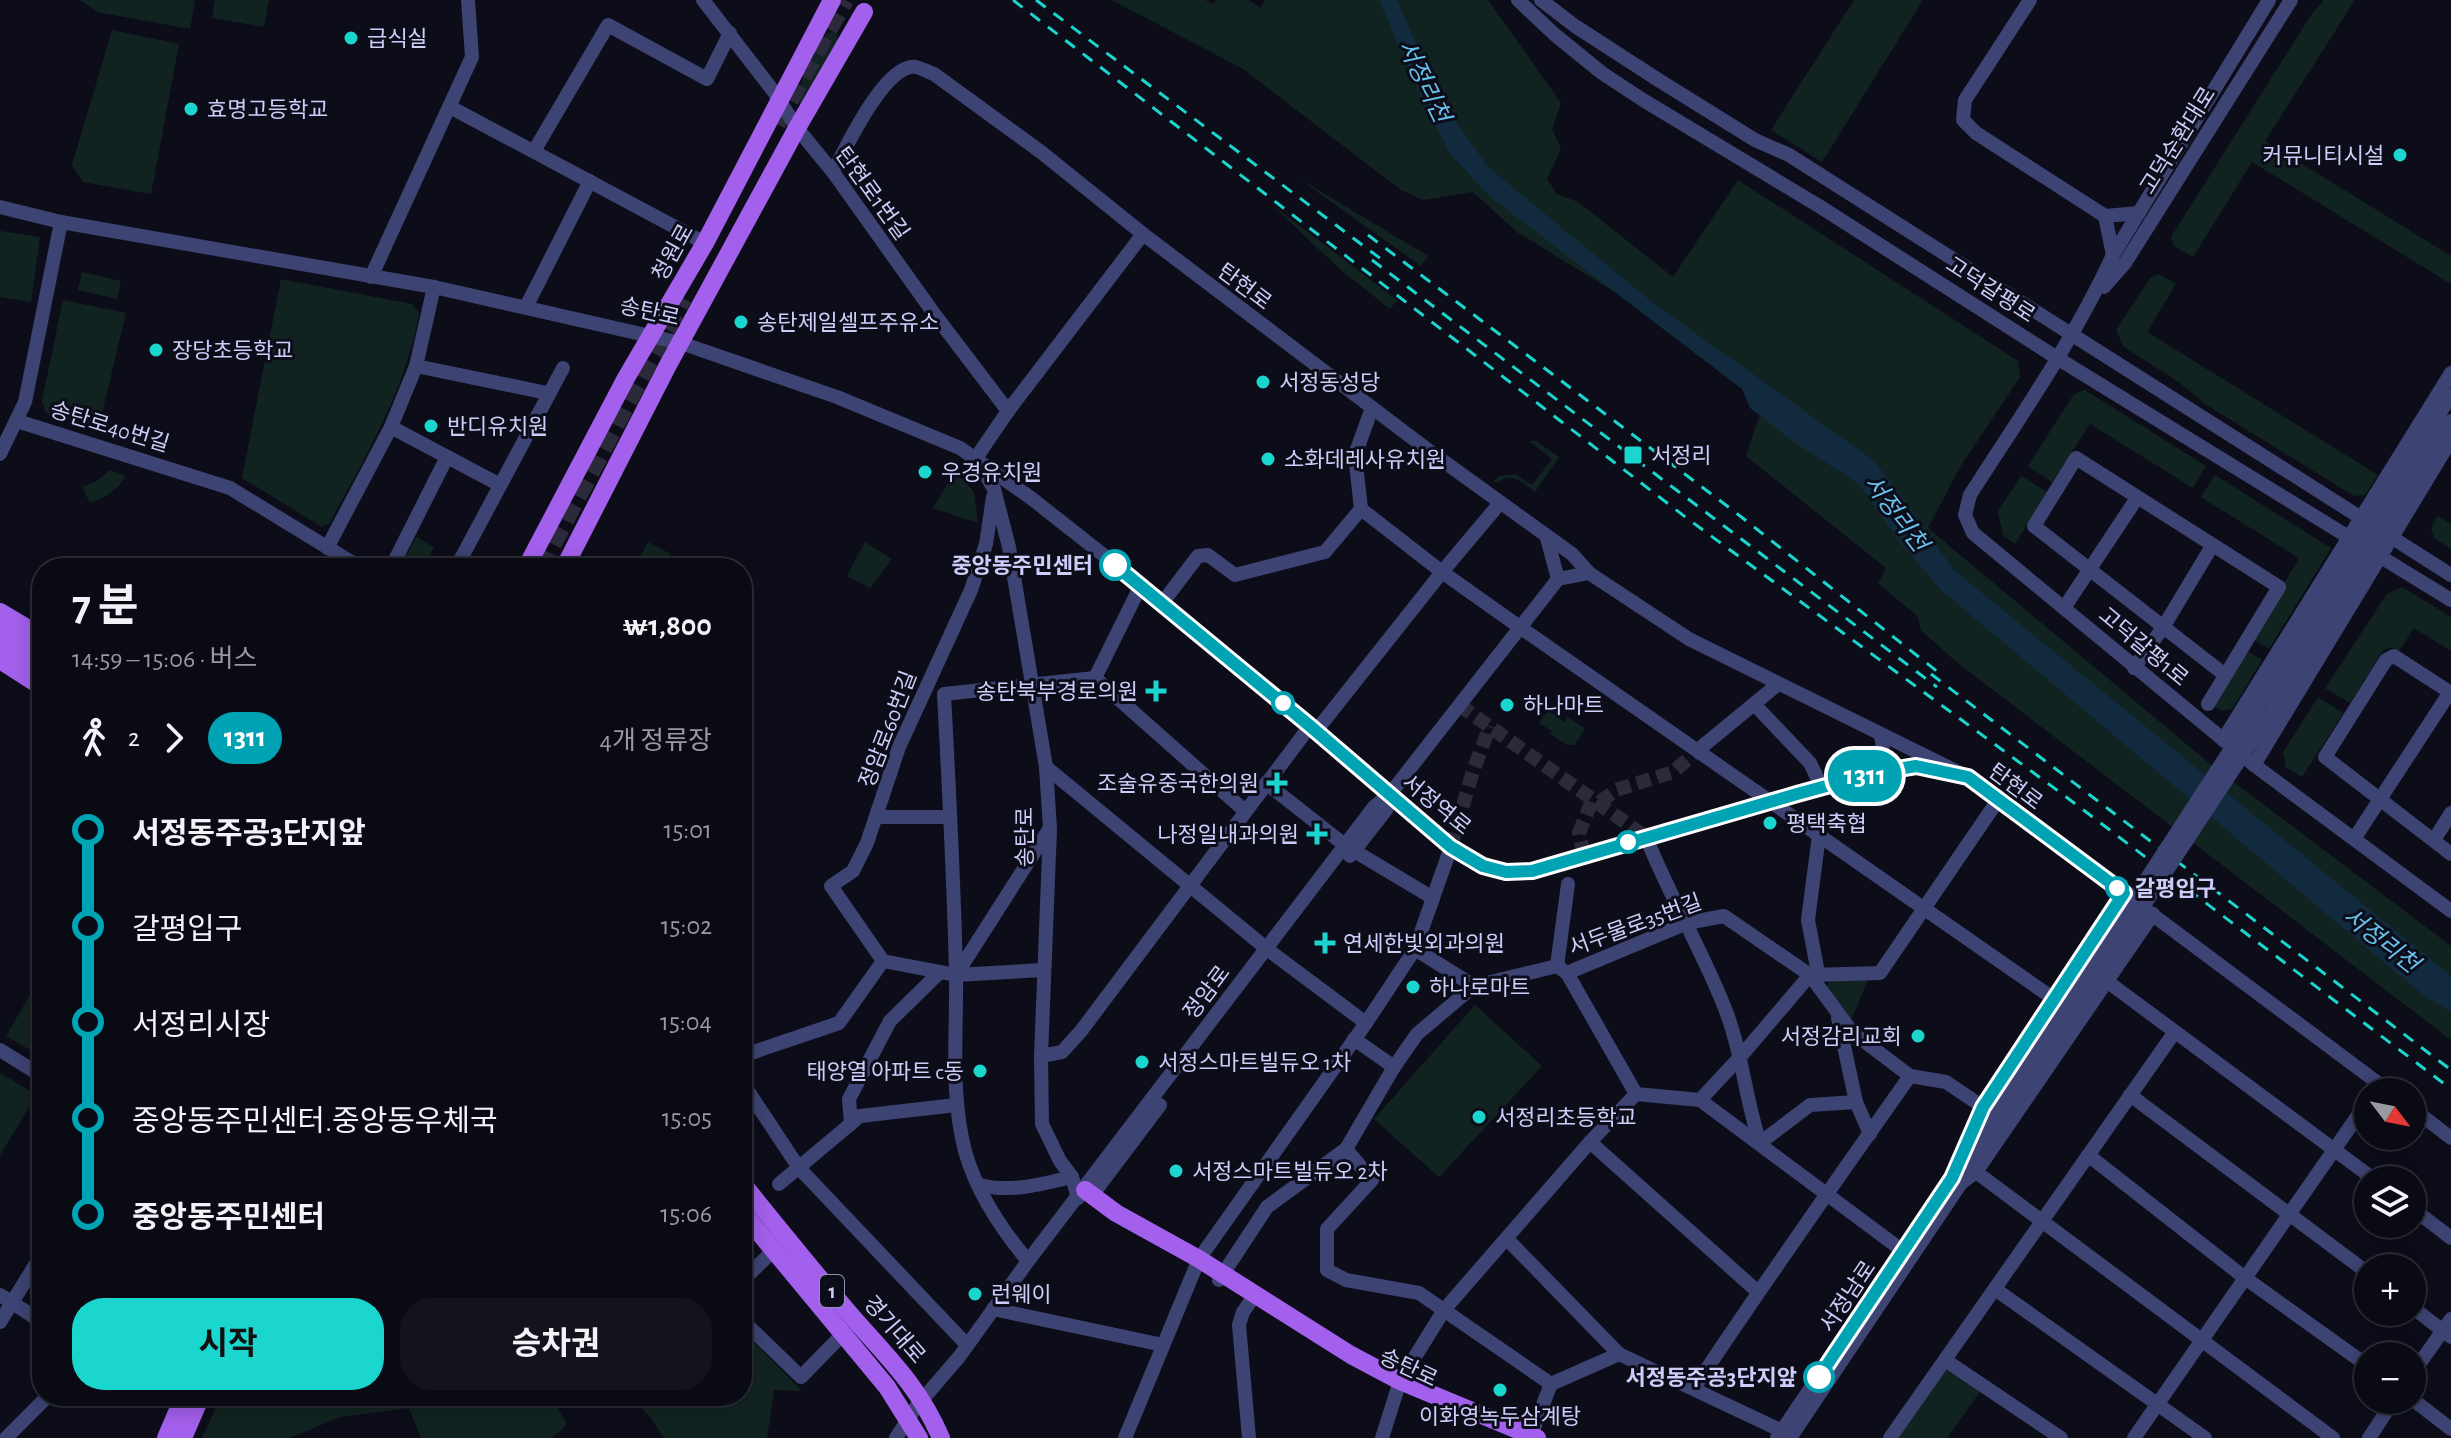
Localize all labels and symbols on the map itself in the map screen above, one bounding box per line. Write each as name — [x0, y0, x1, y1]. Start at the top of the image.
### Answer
place label: 급식실 — [367, 27, 428, 50]
marker: 급식실 — [342, 29, 360, 47]
water label: 서정리천 — [1393, 36, 1455, 129]
street label: 고덕순환대로 — [2135, 83, 2219, 198]
place label: 효명고등학교 — [207, 98, 328, 121]
marker: 효명고등학교 — [182, 100, 200, 118]
street label: 탄현로1번길 — [831, 143, 914, 244]
place label: 커뮤니티시설 — [2263, 144, 2384, 167]
marker: 커뮤니티시설 — [2391, 146, 2409, 164]
street label: 청원로 — [648, 220, 697, 284]
street label: 고덕갈평로 — [1942, 252, 2039, 327]
street label: 탄현로 — [1214, 259, 1276, 314]
street label: 송탄로 — [618, 293, 682, 330]
place label: 송탄제일셀프주유소 — [757, 311, 939, 334]
marker: 송탄제일셀프주유소 — [732, 313, 750, 331]
place label: 장당초등학교 — [172, 339, 293, 362]
marker: 장당초등학교 — [147, 341, 165, 359]
place label: 서정동성당 — [1279, 371, 1380, 394]
marker: 서정동성당 — [1254, 373, 1272, 391]
street label: 송탄로40번길 — [47, 397, 172, 456]
place label: 반디유치원 — [447, 415, 548, 438]
marker: 반디유치원 — [422, 417, 440, 435]
marker: 서정리 — [1622, 444, 1644, 466]
place label: 서정리 — [1651, 444, 1712, 467]
place label: 소화데레사유치원 — [1284, 448, 1446, 471]
marker: 소화데레사유치원 — [1259, 450, 1277, 468]
place label: 우경유치원 — [941, 461, 1042, 484]
marker: 우경유치원 — [916, 463, 934, 481]
water label: 서정리천 — [1859, 471, 1934, 558]
marker: 중앙동주민센터 — [1100, 550, 1130, 580]
place label: 중앙동주민센터 — [951, 554, 1093, 577]
street label: 고덕갈평1로 — [2095, 603, 2193, 690]
street label: 정암로60번길 — [855, 668, 920, 791]
place label: 송탄북부경로의원 — [976, 680, 1138, 703]
marker: 송탄북부경로의원 — [1145, 680, 1167, 702]
unlabelled marker — [1272, 692, 1294, 714]
place label: 하나마트 — [1523, 694, 1604, 717]
marker: 하나마트 — [1498, 696, 1516, 714]
line badge: 1311 — [1809, 750, 1921, 802]
street label: 탄현로 — [1985, 759, 2047, 814]
street label: 서정역로 — [1398, 770, 1475, 839]
place label: 조술유중국한의원 — [1097, 772, 1259, 795]
marker: 조술유중국한의원 — [1266, 772, 1288, 794]
street label: 송탄로 — [1013, 807, 1036, 867]
place label: 평택축협 — [1786, 812, 1867, 835]
marker: 평택축협 — [1761, 814, 1779, 832]
place label: 나정일내과의원 — [1157, 823, 1299, 846]
marker: 나정일내과의원 — [1306, 823, 1328, 845]
unlabelled marker — [1617, 831, 1639, 853]
marker: 갈평입구 — [2106, 877, 2128, 899]
place label: 갈평입구 — [2135, 877, 2216, 900]
street label: 서두물로35번길 — [1566, 890, 1705, 959]
water label: 서정리천 — [2338, 903, 2425, 979]
marker: 연세한빛외과의원 — [1314, 932, 1336, 954]
place label: 연세한빛외과의원 — [1343, 932, 1505, 955]
street label: 정암로 — [1179, 961, 1234, 1023]
place label: 하나로마트 — [1429, 976, 1530, 999]
marker: 하나로마트 — [1404, 978, 1422, 996]
place label: 서정감리교회 — [1781, 1025, 1902, 1048]
marker: 서정감리교회 — [1909, 1027, 1927, 1045]
place label: 서정스마트빌듀오 1차 — [1158, 1051, 1351, 1074]
marker: 서정스마트빌듀오 1차 — [1133, 1053, 1151, 1071]
place label: 태양열 아파트 c동 — [807, 1060, 964, 1083]
marker: 태양열 아파트 c동 — [971, 1062, 989, 1080]
north arrow — [2354, 1078, 2426, 1150]
place label: 서정리초등학교 — [1495, 1106, 1637, 1129]
marker: 서정리초등학교 — [1470, 1108, 1488, 1126]
place label: 서정스마트빌듀오 2차 — [1192, 1160, 1388, 1183]
marker: 서정스마트빌듀오 2차 — [1167, 1162, 1185, 1180]
street label: 서정남로 — [1815, 1256, 1880, 1336]
road number: 1 — [820, 1275, 844, 1307]
place label: 런웨이 — [991, 1283, 1052, 1306]
marker: 런웨이 — [966, 1285, 984, 1303]
street label: 경기대로 — [859, 1291, 930, 1367]
street label: 송탄로 — [1376, 1344, 1441, 1391]
marker: 서정동주공3단지앞 — [1804, 1362, 1834, 1392]
place label: 서정동주공3단지앞 — [1626, 1366, 1797, 1389]
marker: 이화영녹두삼계탕 — [1491, 1381, 1509, 1399]
place label: 이화영녹두삼계탕 — [1419, 1405, 1581, 1428]

